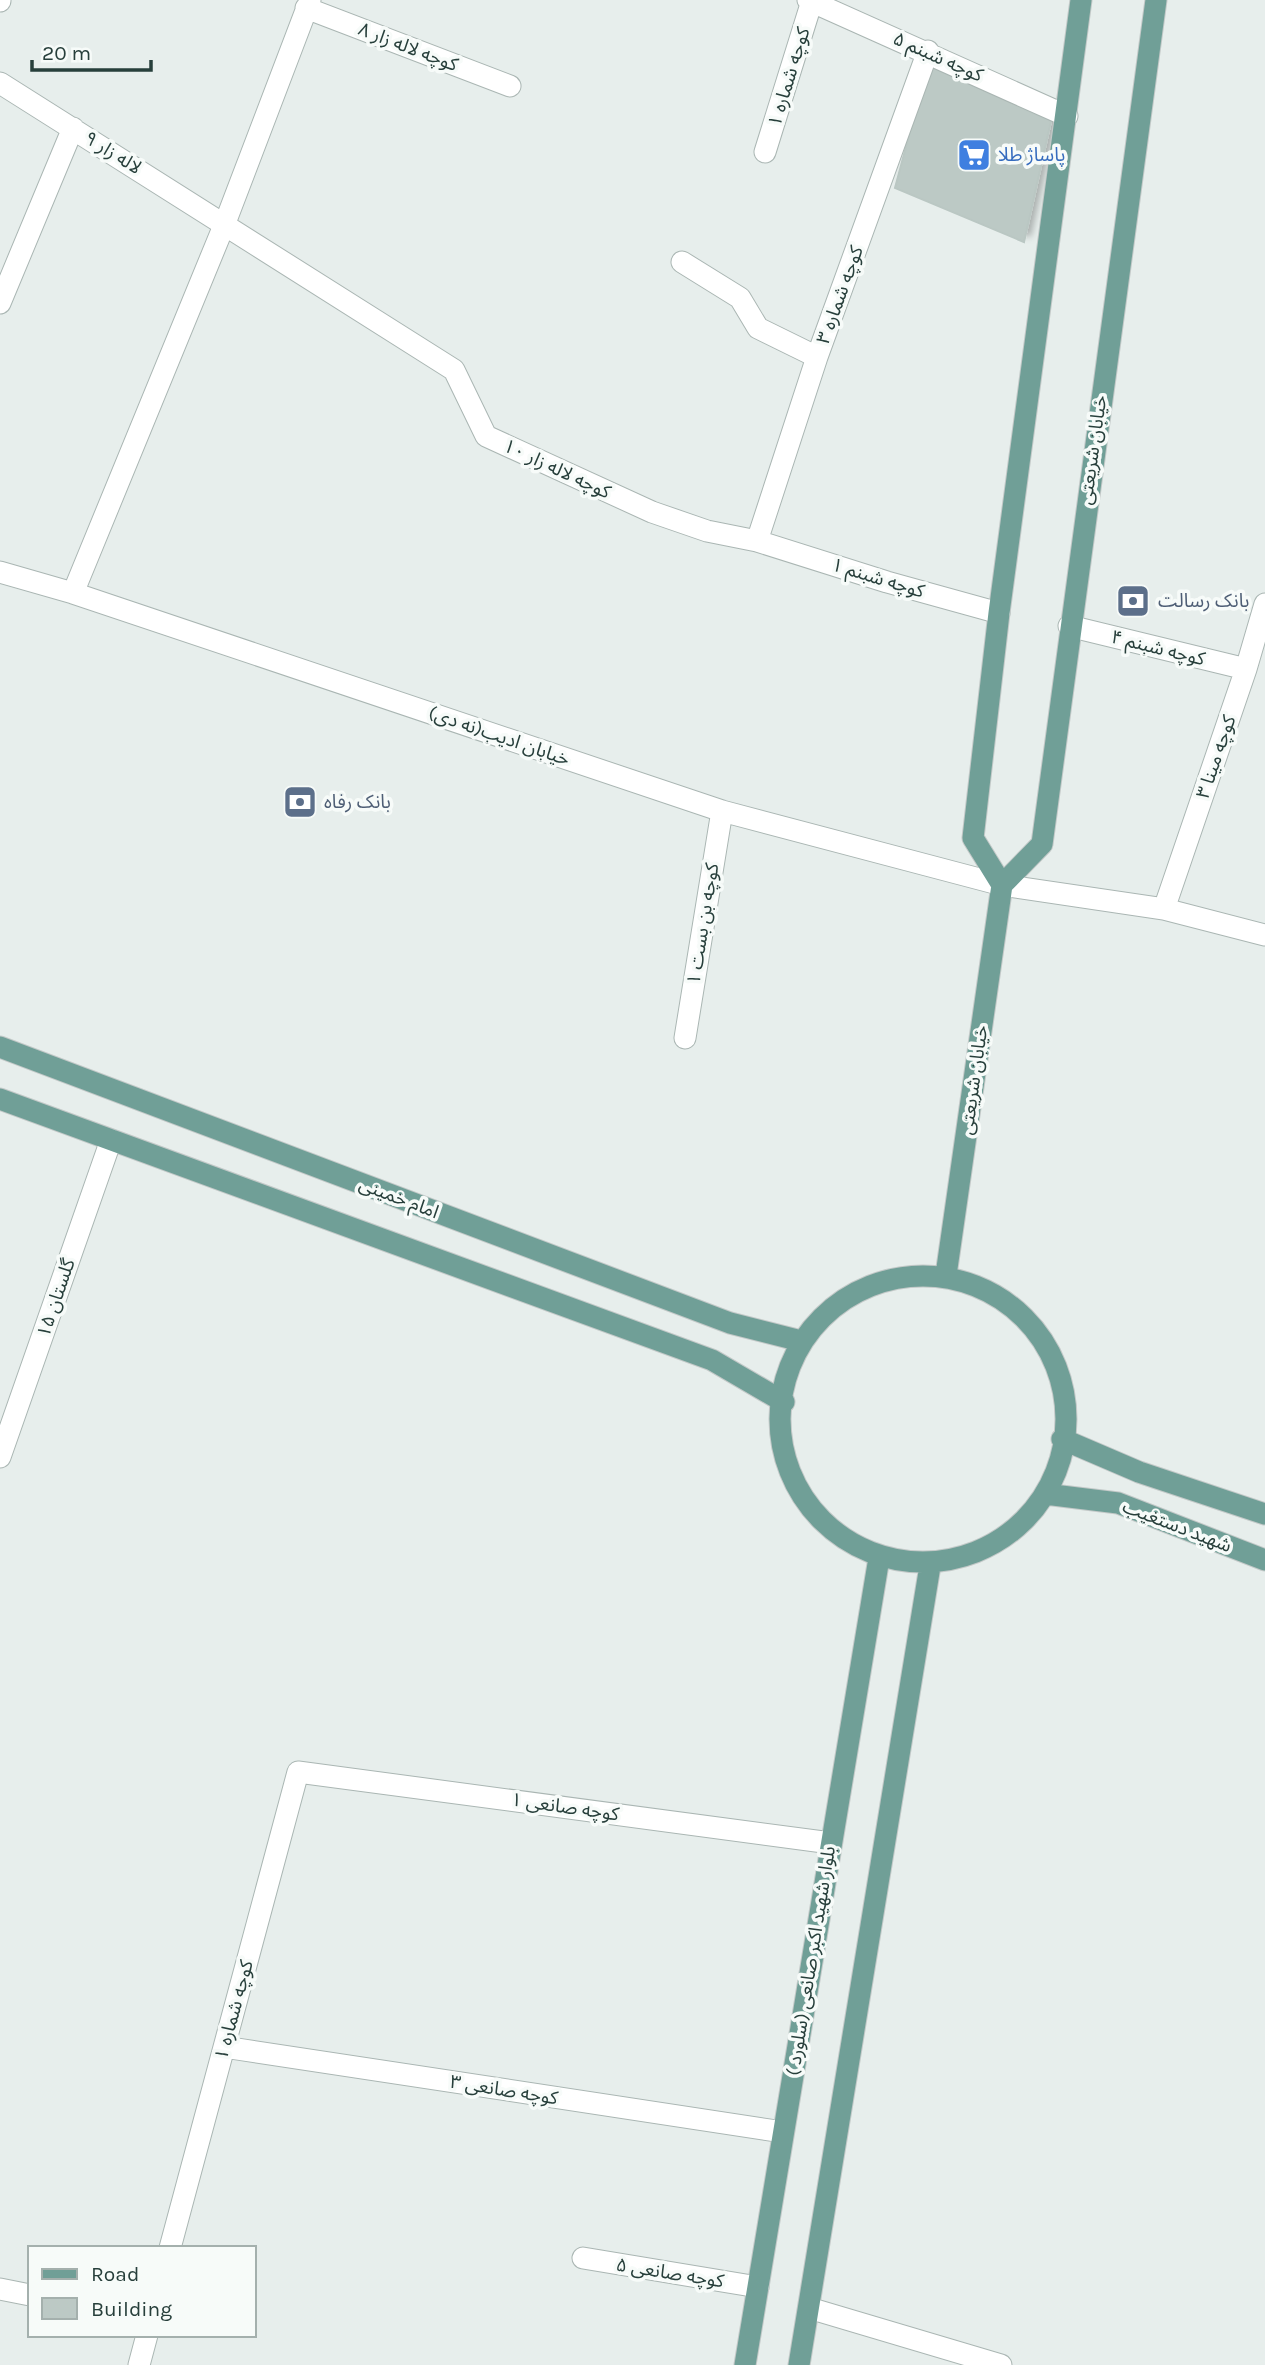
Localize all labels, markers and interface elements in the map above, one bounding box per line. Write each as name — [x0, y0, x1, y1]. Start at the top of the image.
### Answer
street label: کوچه لاله زار ۸ — [355, 18, 462, 77]
street label: کوچه شماره ۱ — [764, 24, 816, 130]
street label: کوچه شبنم ۵ — [889, 27, 987, 90]
scale bar — [32, 28, 150, 72]
text: 20 m — [42, 41, 91, 65]
street label: لاله زار ۹ — [80, 127, 146, 179]
supermarket icon: پاساژ طلا — [955, 136, 993, 174]
place label: پاساژ طلا — [998, 144, 1065, 167]
street label: کوچه شماره ۳ — [812, 242, 869, 347]
street label: خیابان شریعتی — [1074, 394, 1112, 506]
street label: کوچه لاله زار ۱۰ — [499, 435, 615, 505]
street label: کوچه شبنم ۱ — [828, 553, 928, 606]
bank icon: بانک رسالت — [1114, 582, 1152, 620]
place label: بانک رسالت — [1158, 590, 1249, 612]
street label: کوچه شبنم ۴ — [1108, 626, 1208, 673]
street label: خیابان ادیب(نه دی) — [426, 702, 572, 770]
street label: کوچه مینا ۳ — [1192, 712, 1242, 802]
bank icon: بانک رفاه — [281, 783, 319, 821]
place label: بانک رفاه — [324, 791, 391, 813]
street label: کوچه بن بست ۱ — [683, 861, 725, 986]
street label: خیابان شریعتی — [955, 1024, 993, 1136]
street label: امام خمینی — [355, 1173, 442, 1226]
street label: گلستان ۱۵ — [32, 1255, 80, 1340]
street label: شهید دستغیب — [1119, 1495, 1235, 1557]
street label: کوچه صانعی ۱ — [509, 1789, 622, 1827]
street label: بلوار شهید اکبر صانعی (سلورد ) — [782, 1845, 840, 2077]
street label: کوچه شماره ۱ — [210, 1957, 259, 2063]
street label: کوچه صانعی ۳ — [448, 2071, 561, 2111]
legend — [28, 2246, 256, 2337]
street label: کوچه صانعی ۵ — [614, 2254, 727, 2294]
text: Road — [91, 2262, 139, 2286]
text: Building — [91, 2297, 172, 2321]

